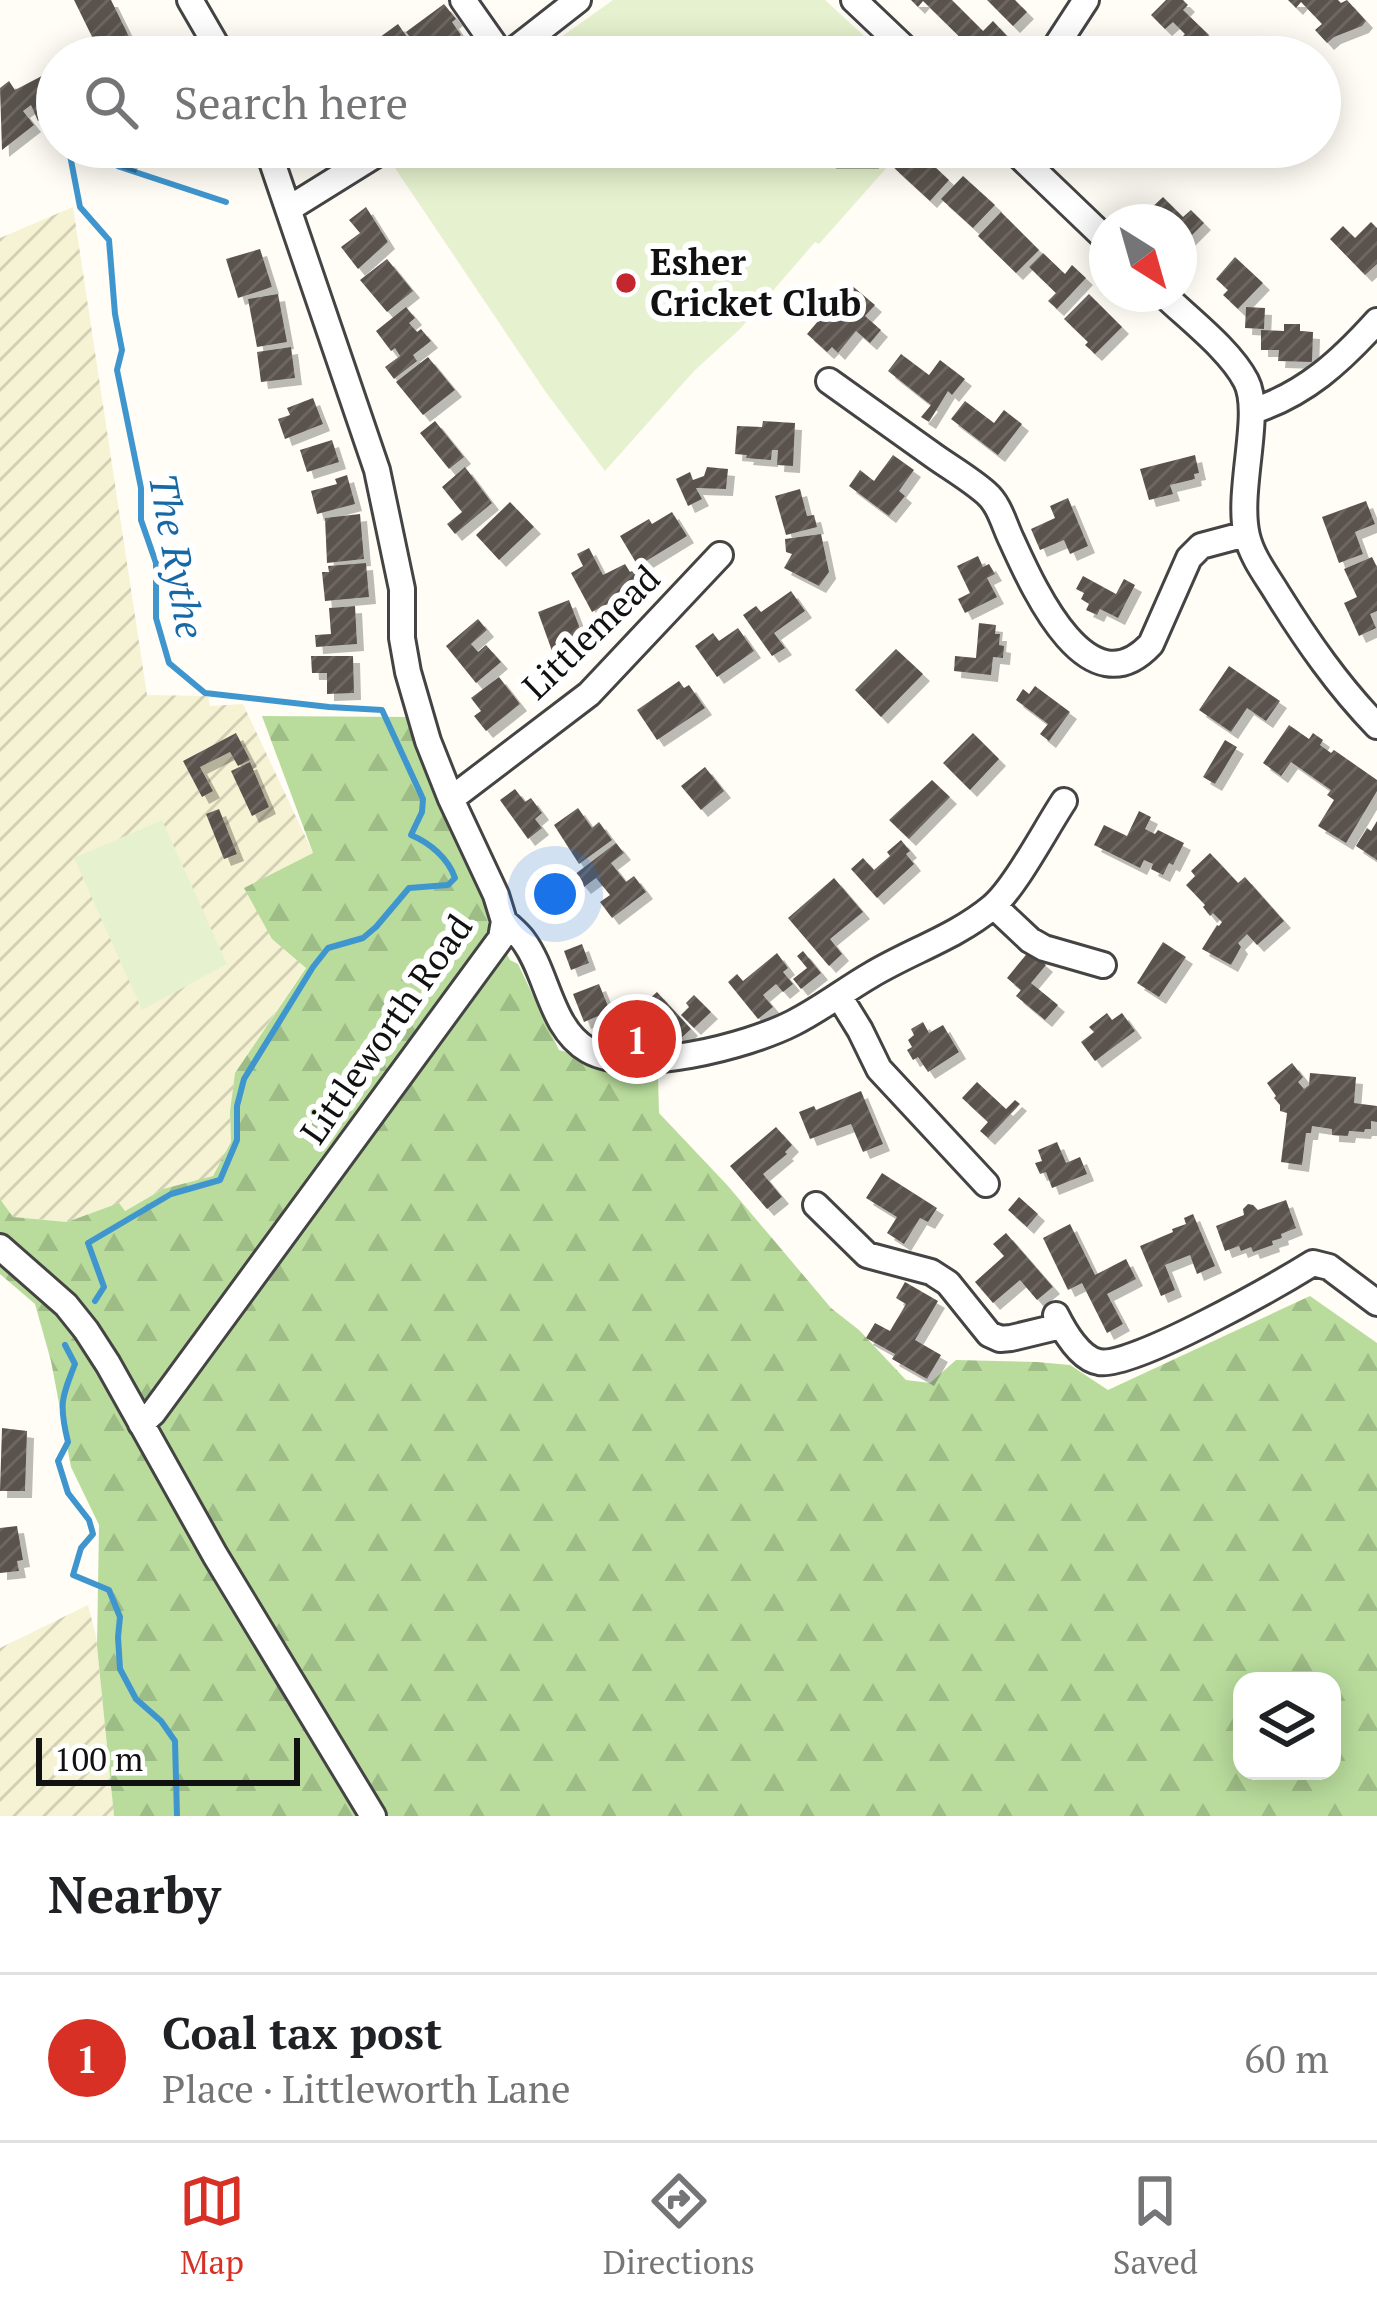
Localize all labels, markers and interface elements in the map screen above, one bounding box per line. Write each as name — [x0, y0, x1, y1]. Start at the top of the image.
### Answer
search box — [36, 36, 1341, 168]
icon: search — [78, 69, 144, 135]
text: Search here — [174, 72, 408, 132]
north arrow — [1089, 204, 1197, 312]
place label: Esher Cricket Club — [650, 238, 861, 326]
marker: Esher Cricket Club — [613, 270, 639, 296]
water label: The Rythe — [138, 469, 218, 642]
street label: Littlemead — [512, 554, 669, 709]
your location — [525, 864, 585, 924]
street label: Littleworth Road — [289, 905, 482, 1152]
pin: 1 — [598, 994, 676, 1084]
map controls — [1233, 1672, 1341, 1780]
button: layers — [1233, 1672, 1341, 1780]
scale bar — [36, 1732, 300, 1785]
text: 100 m — [54, 1737, 143, 1780]
text: Nearby — [48, 1860, 221, 1928]
text: Coal tax post — [162, 2002, 442, 2062]
text: 1 — [76, 2032, 98, 2084]
text: 60 m — [1244, 2032, 1329, 2084]
text: Place · Littleworth Lane — [162, 2062, 571, 2114]
tab: Map — [179, 2168, 245, 2283]
tab: Directions — [603, 2168, 755, 2283]
tab: Saved — [1113, 2168, 1198, 2283]

